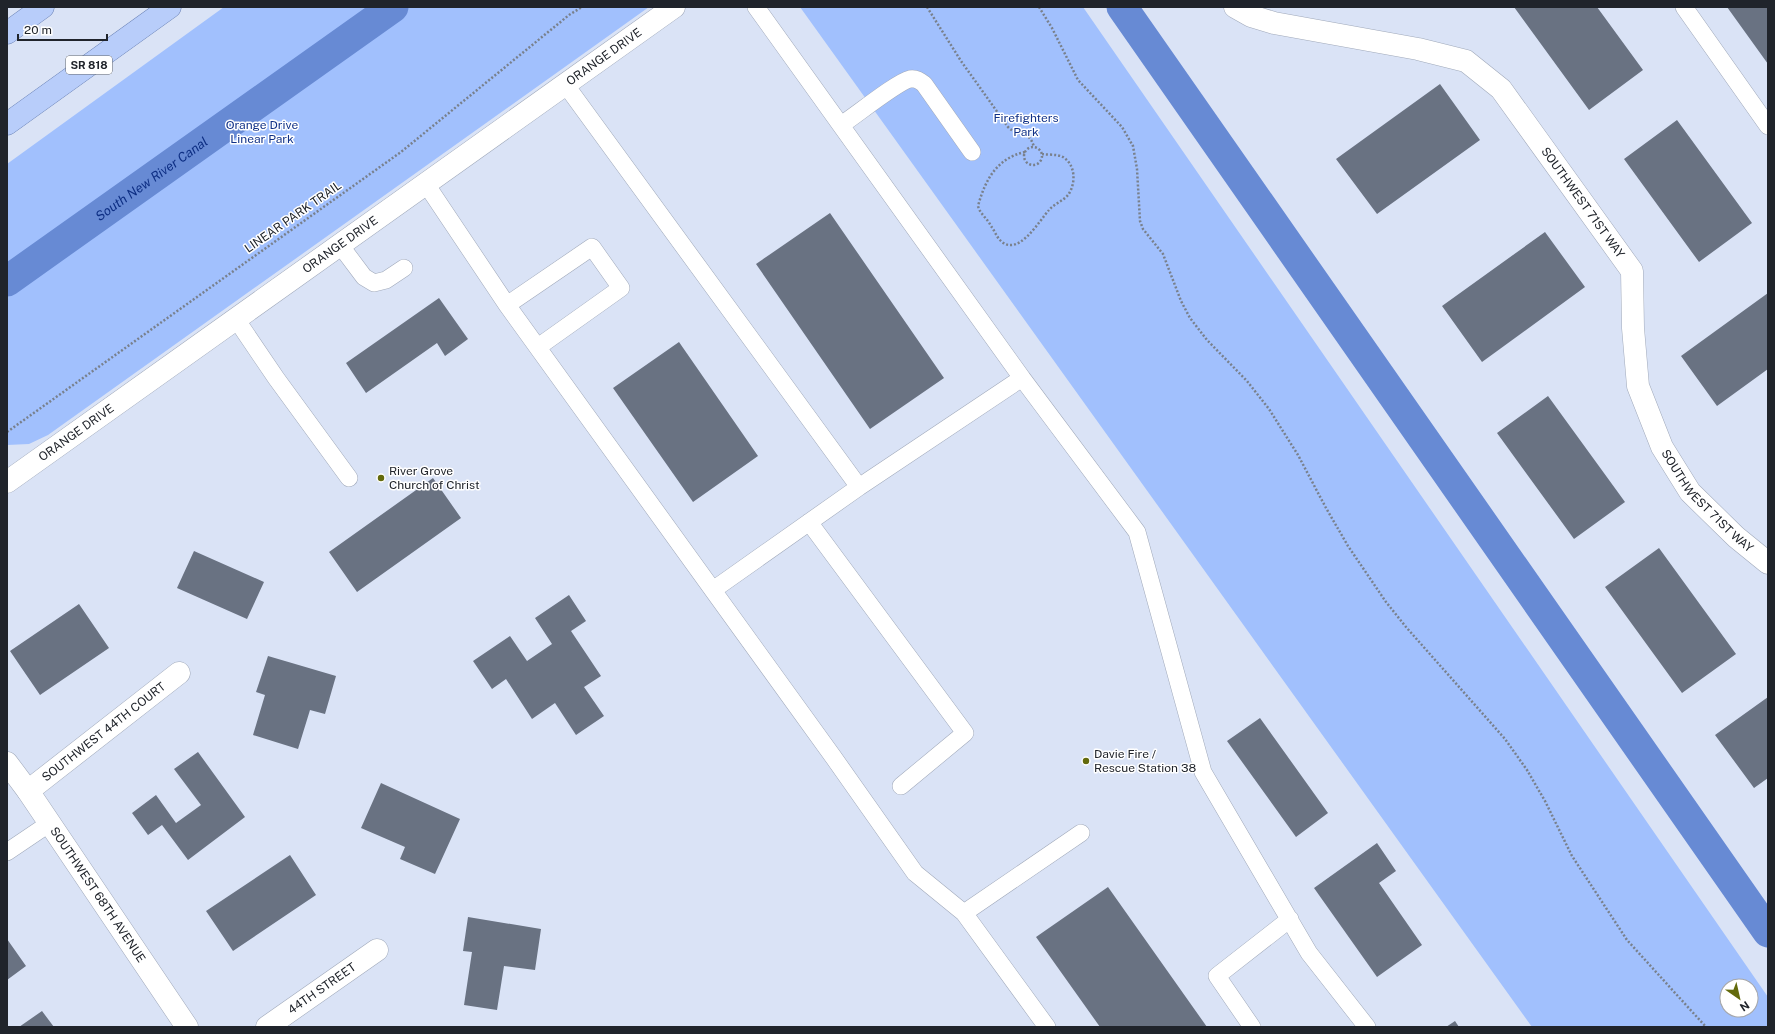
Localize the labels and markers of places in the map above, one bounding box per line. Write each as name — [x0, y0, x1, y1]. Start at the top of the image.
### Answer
place label: River Grove Church of Christ — [389, 464, 480, 492]
marker: River Grove Church of Christ — [376, 473, 386, 483]
place label: Davie Fire / Rescue Station 38 — [1094, 747, 1196, 775]
marker: Davie Fire / Rescue Station 38 — [1081, 756, 1091, 766]

